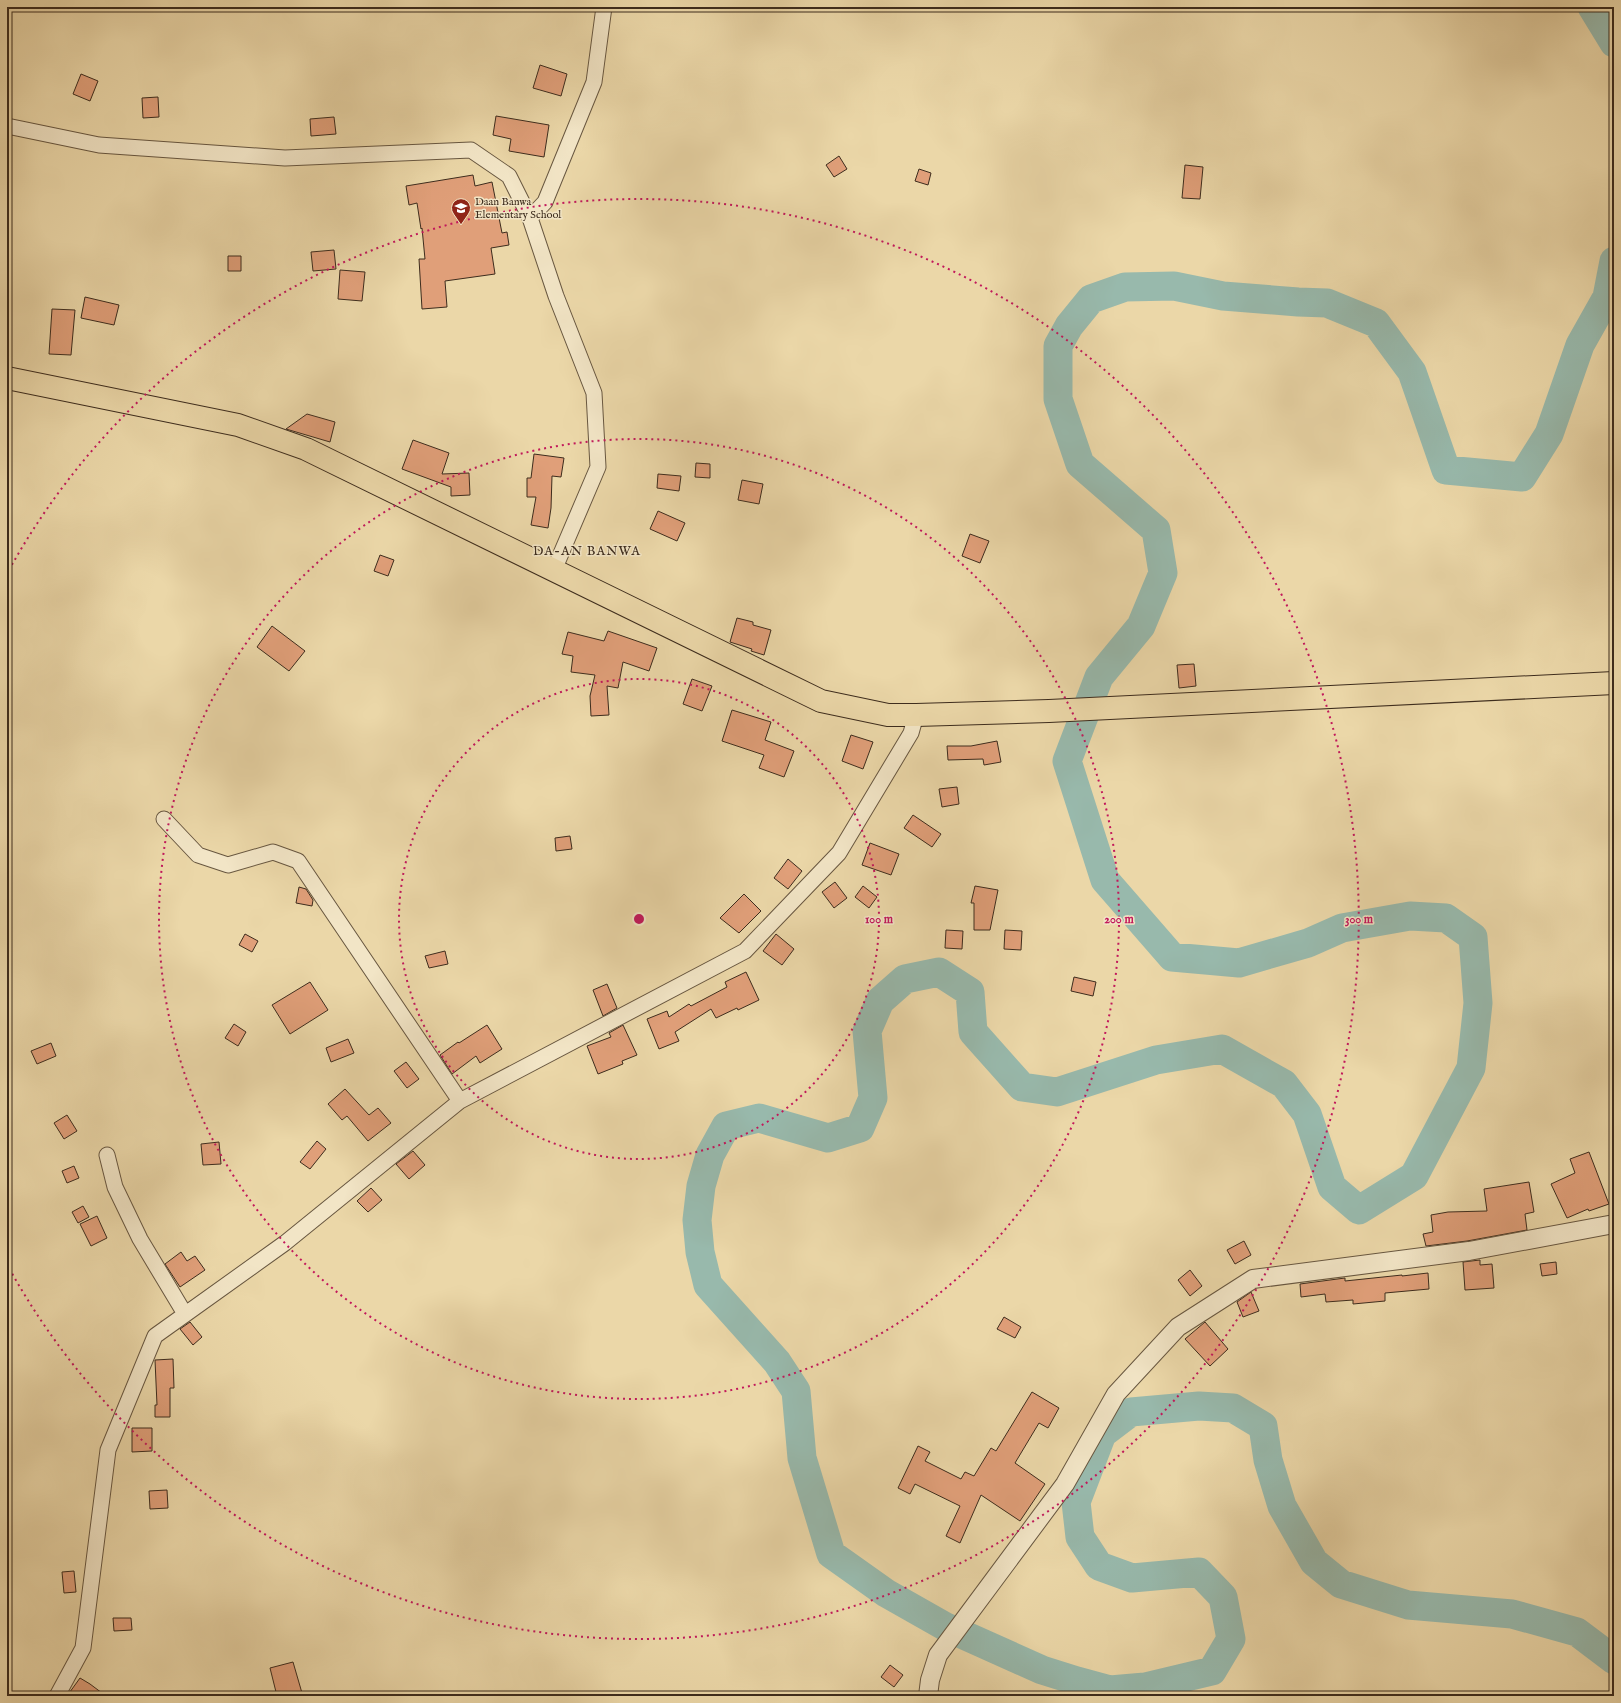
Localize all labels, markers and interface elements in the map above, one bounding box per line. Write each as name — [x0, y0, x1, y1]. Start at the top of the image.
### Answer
place label: Daan Banwa Elementary School — [475, 195, 561, 222]
school or university icon: Daan Banwa Elementary School — [450, 197, 472, 225]
district label: DA-AN BANWA — [533, 543, 641, 560]
centre of rings — [632, 912, 646, 926]
text: 100 m — [865, 912, 894, 927]
text: 200 m — [1104, 912, 1134, 927]
text: 300 m — [1345, 912, 1374, 927]

